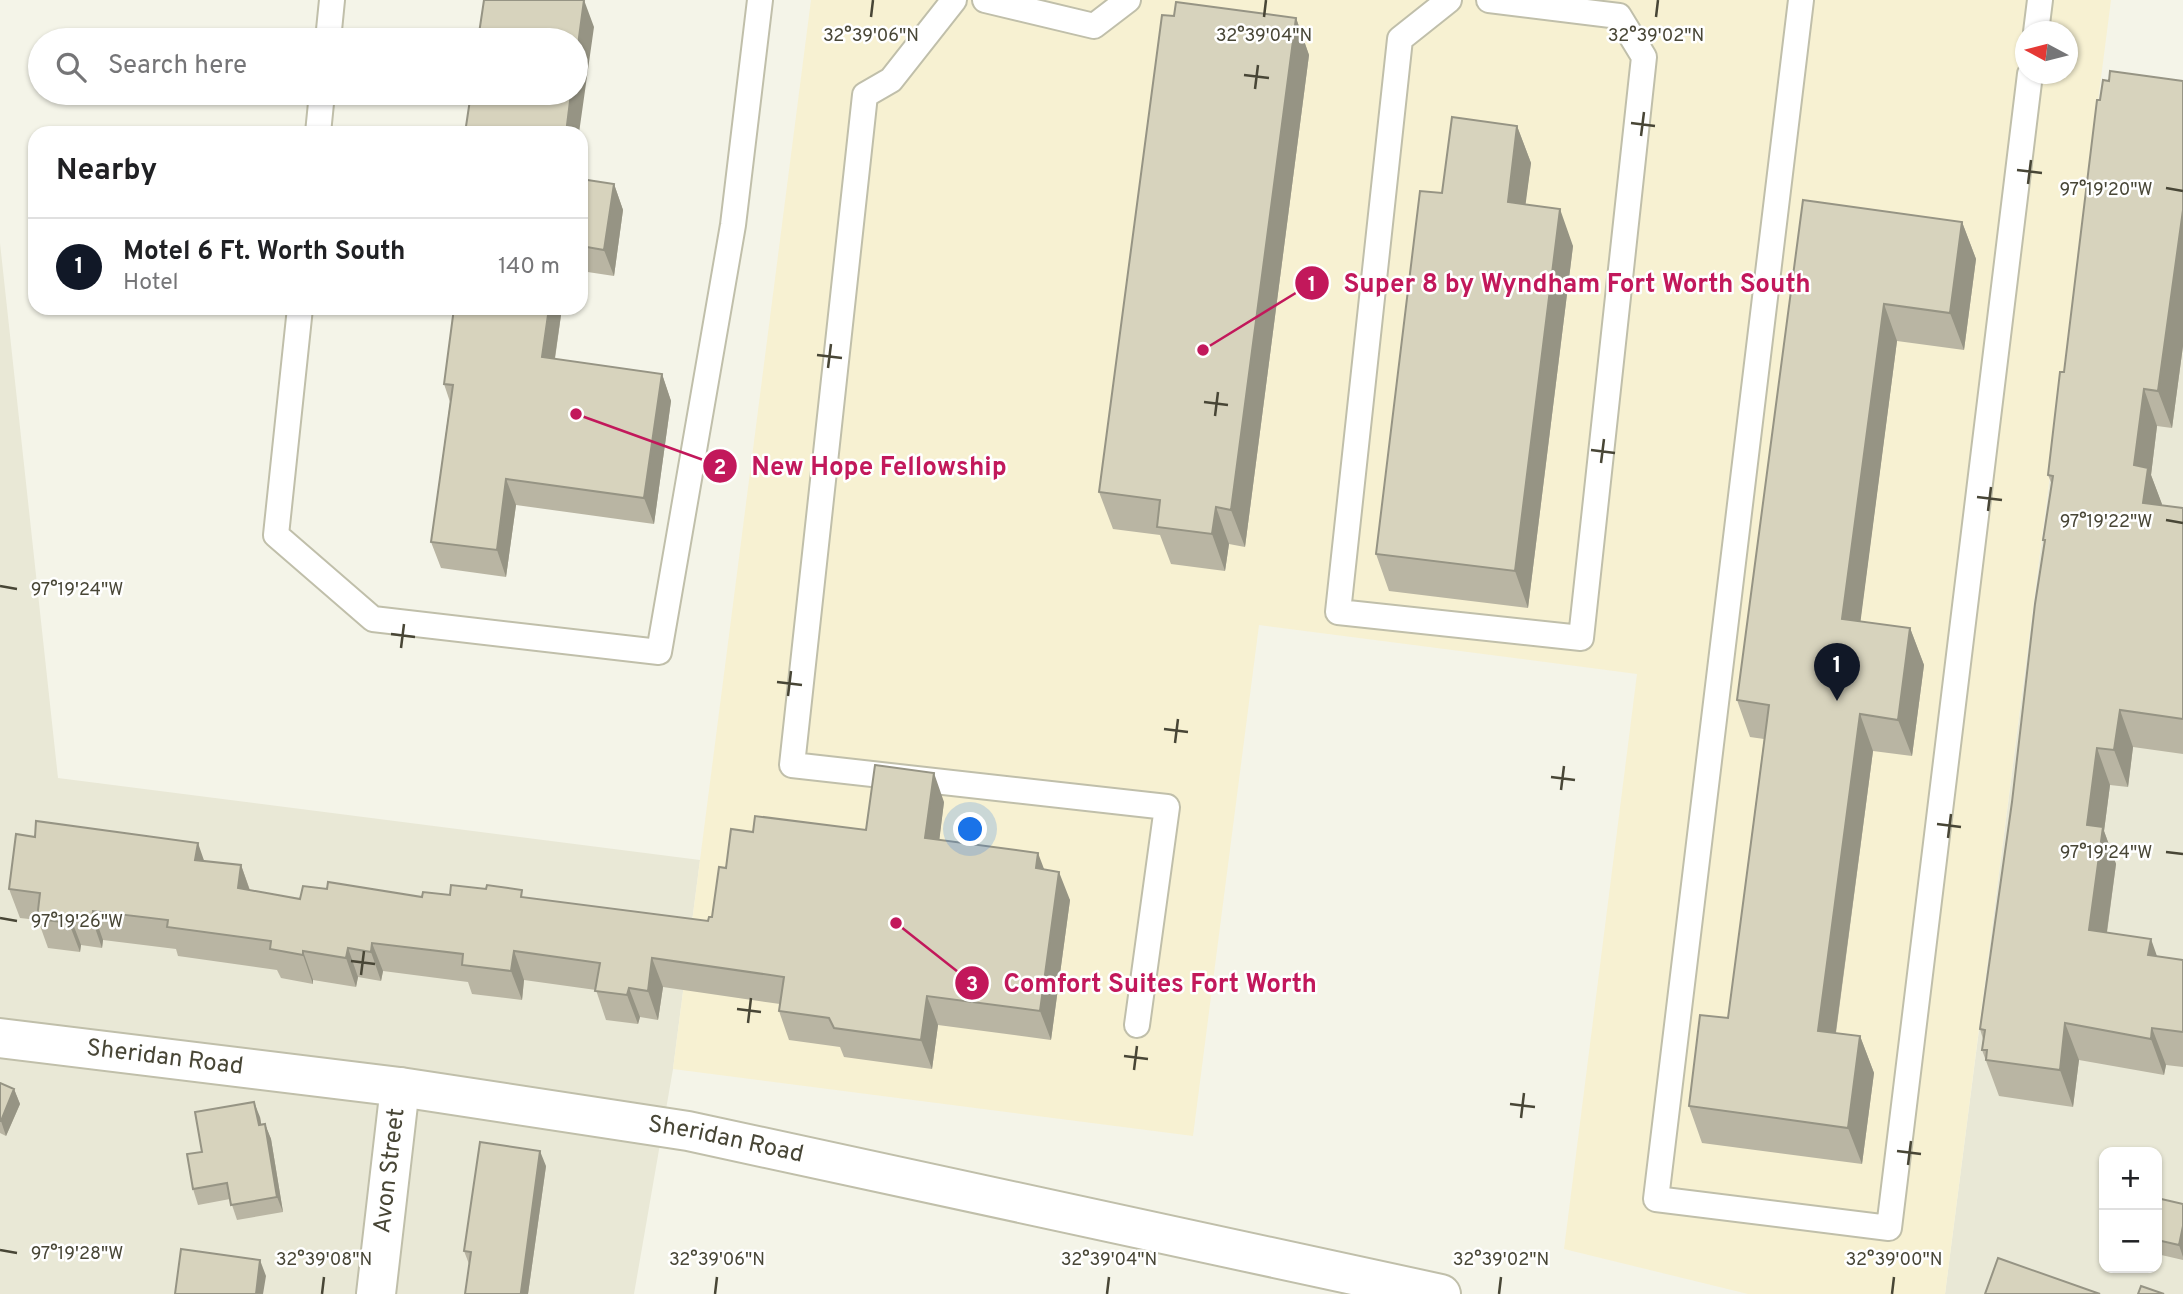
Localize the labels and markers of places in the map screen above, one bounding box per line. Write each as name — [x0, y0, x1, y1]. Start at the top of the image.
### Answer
callout: Super 8 by Wyndham Fort Worth South — [1295, 260, 1825, 307]
callout: New Hope Fellowship — [703, 443, 1021, 490]
pin: 1 — [1814, 643, 1860, 701]
callout: Comfort Suites Fort Worth — [955, 960, 1331, 1007]

